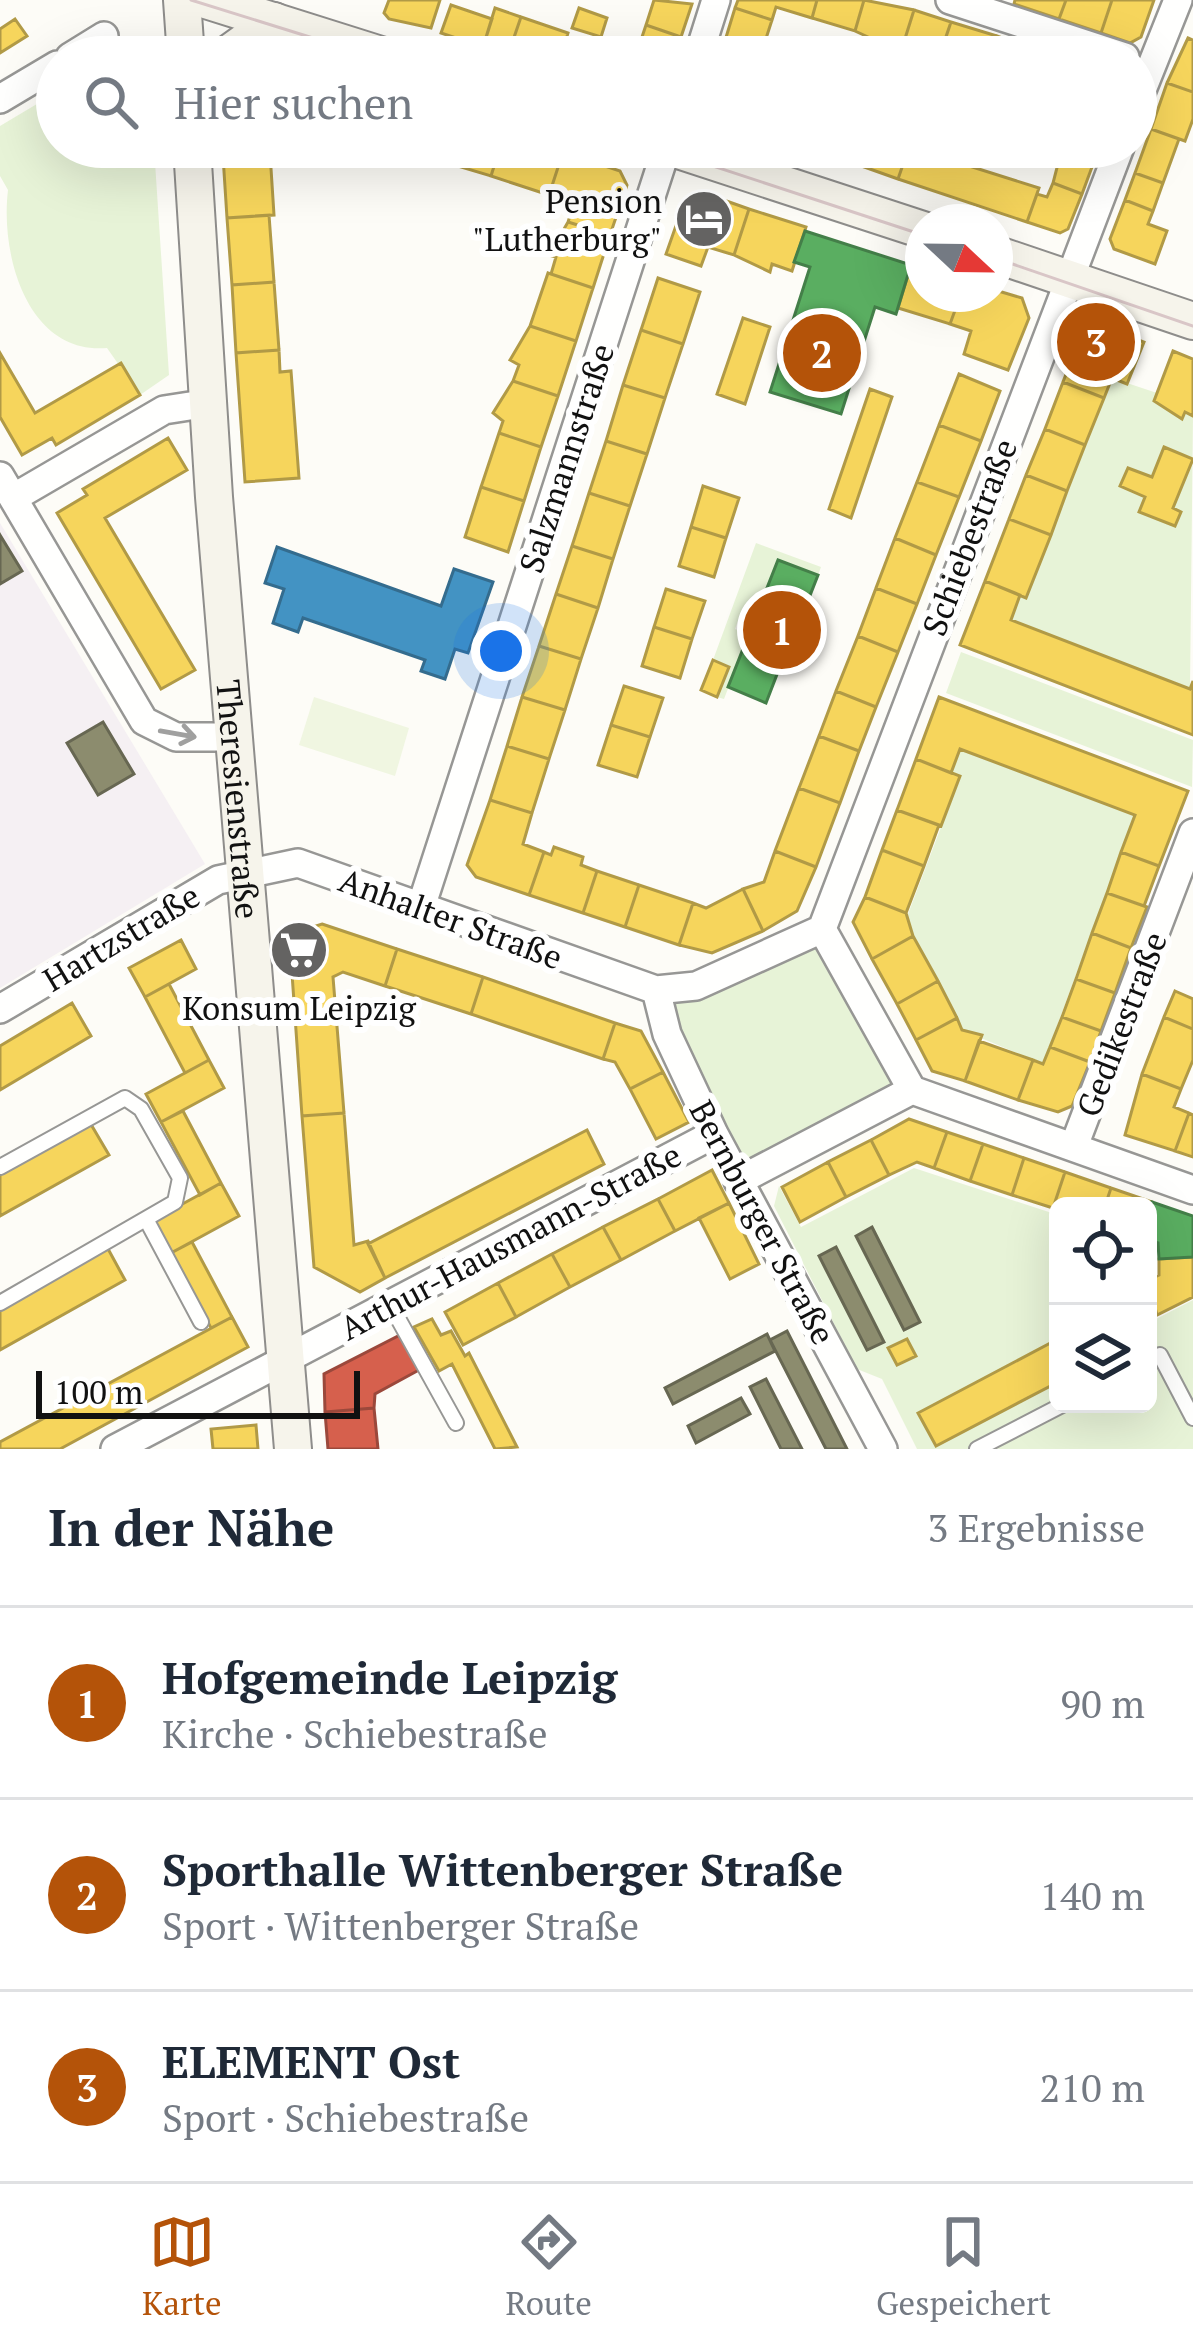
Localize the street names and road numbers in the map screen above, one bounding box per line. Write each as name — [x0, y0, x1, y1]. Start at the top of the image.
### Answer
street label: Salzmannstraße — [509, 338, 623, 578]
street label: Schiebestraße — [912, 433, 1026, 641]
street label: Theresienstraße — [208, 678, 270, 921]
street label: Anhalter Straße — [333, 858, 569, 978]
street label: Hartzstraße — [35, 873, 207, 1001]
street label: Gedikestraße — [1066, 926, 1176, 1122]
street label: Bernburger Straße — [681, 1093, 845, 1351]
street label: Arthur-Hausmann-Straße — [332, 1133, 688, 1349]

